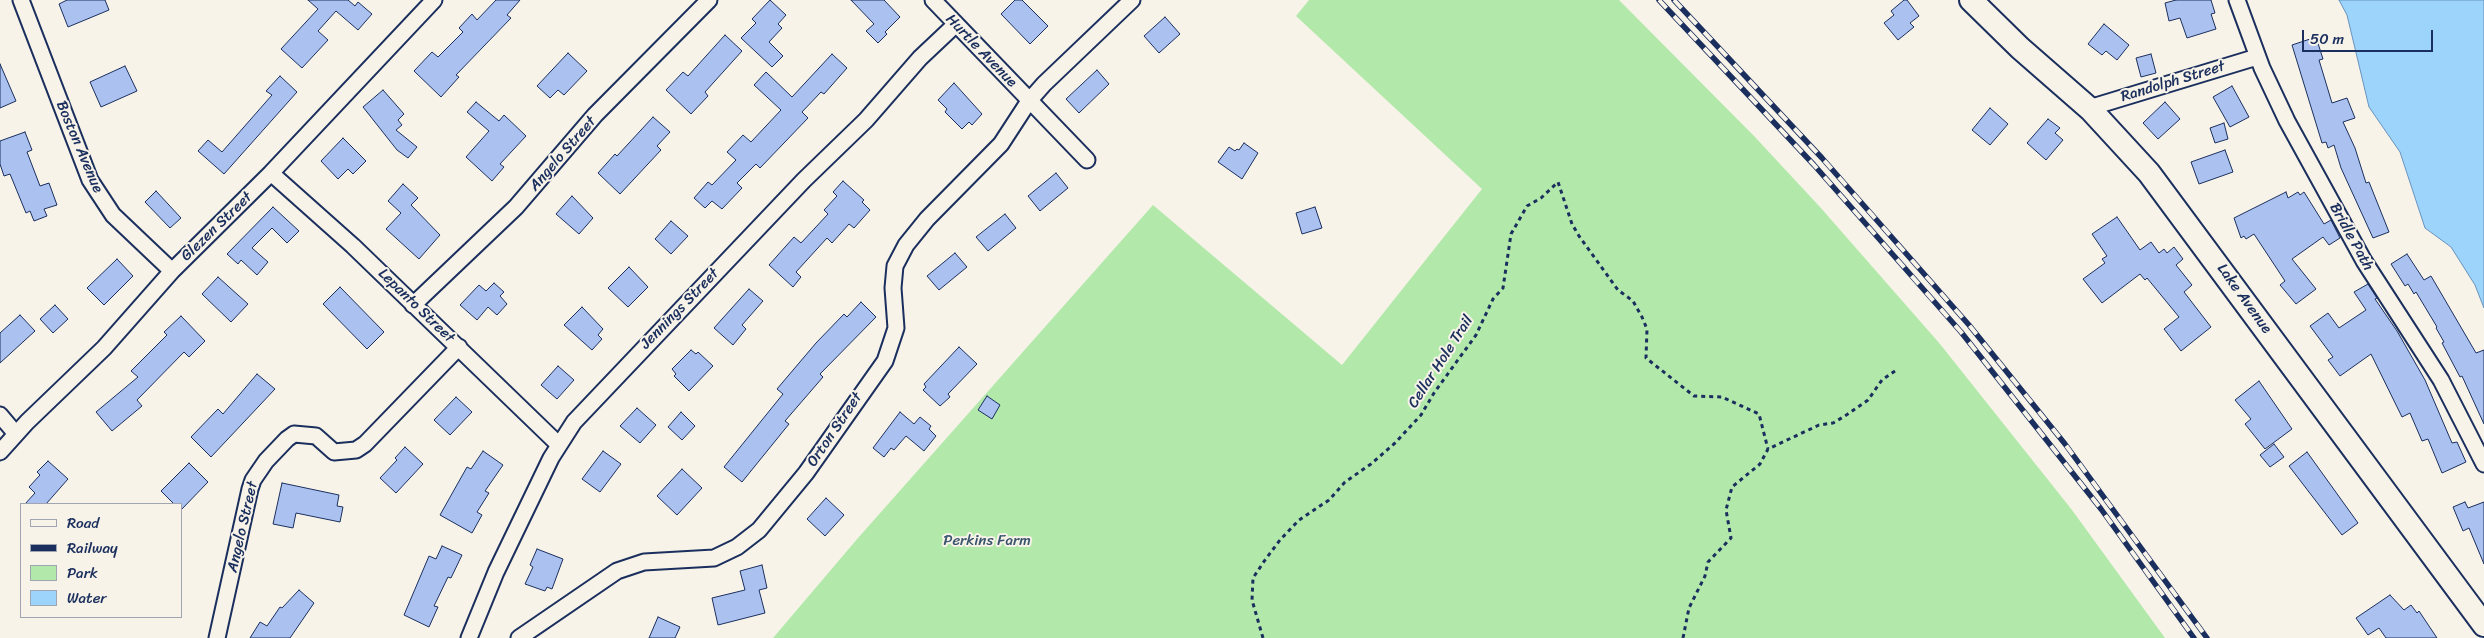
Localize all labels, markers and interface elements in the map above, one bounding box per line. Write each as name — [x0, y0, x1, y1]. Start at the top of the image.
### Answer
street label: Hurtle Avenue — [941, 11, 1021, 91]
scale bar — [2304, 20, 2435, 52]
text: 50 m — [2310, 26, 2344, 52]
street label: Randolph Street — [2119, 58, 2227, 106]
street label: Boston Avenue — [52, 98, 106, 196]
street label: Angelo Street — [526, 113, 600, 195]
street label: Glezen Street — [178, 189, 256, 265]
street label: Bridle Path — [2325, 200, 2377, 274]
street label: Lake Avenue — [2213, 261, 2275, 337]
street label: Lepanto Street — [374, 265, 458, 347]
street label: Jennings Street — [637, 265, 723, 353]
street label: Cellar Hole Trail — [1404, 312, 1478, 412]
street label: Orton Street — [804, 389, 866, 471]
street label: Angelo Street — [224, 480, 262, 574]
legend — [20, 503, 182, 618]
text: Road — [67, 510, 99, 536]
park label: Perkins Farm — [943, 532, 1031, 550]
text: Railway — [67, 535, 118, 561]
text: Park — [67, 560, 98, 586]
text: Water — [67, 585, 107, 611]

